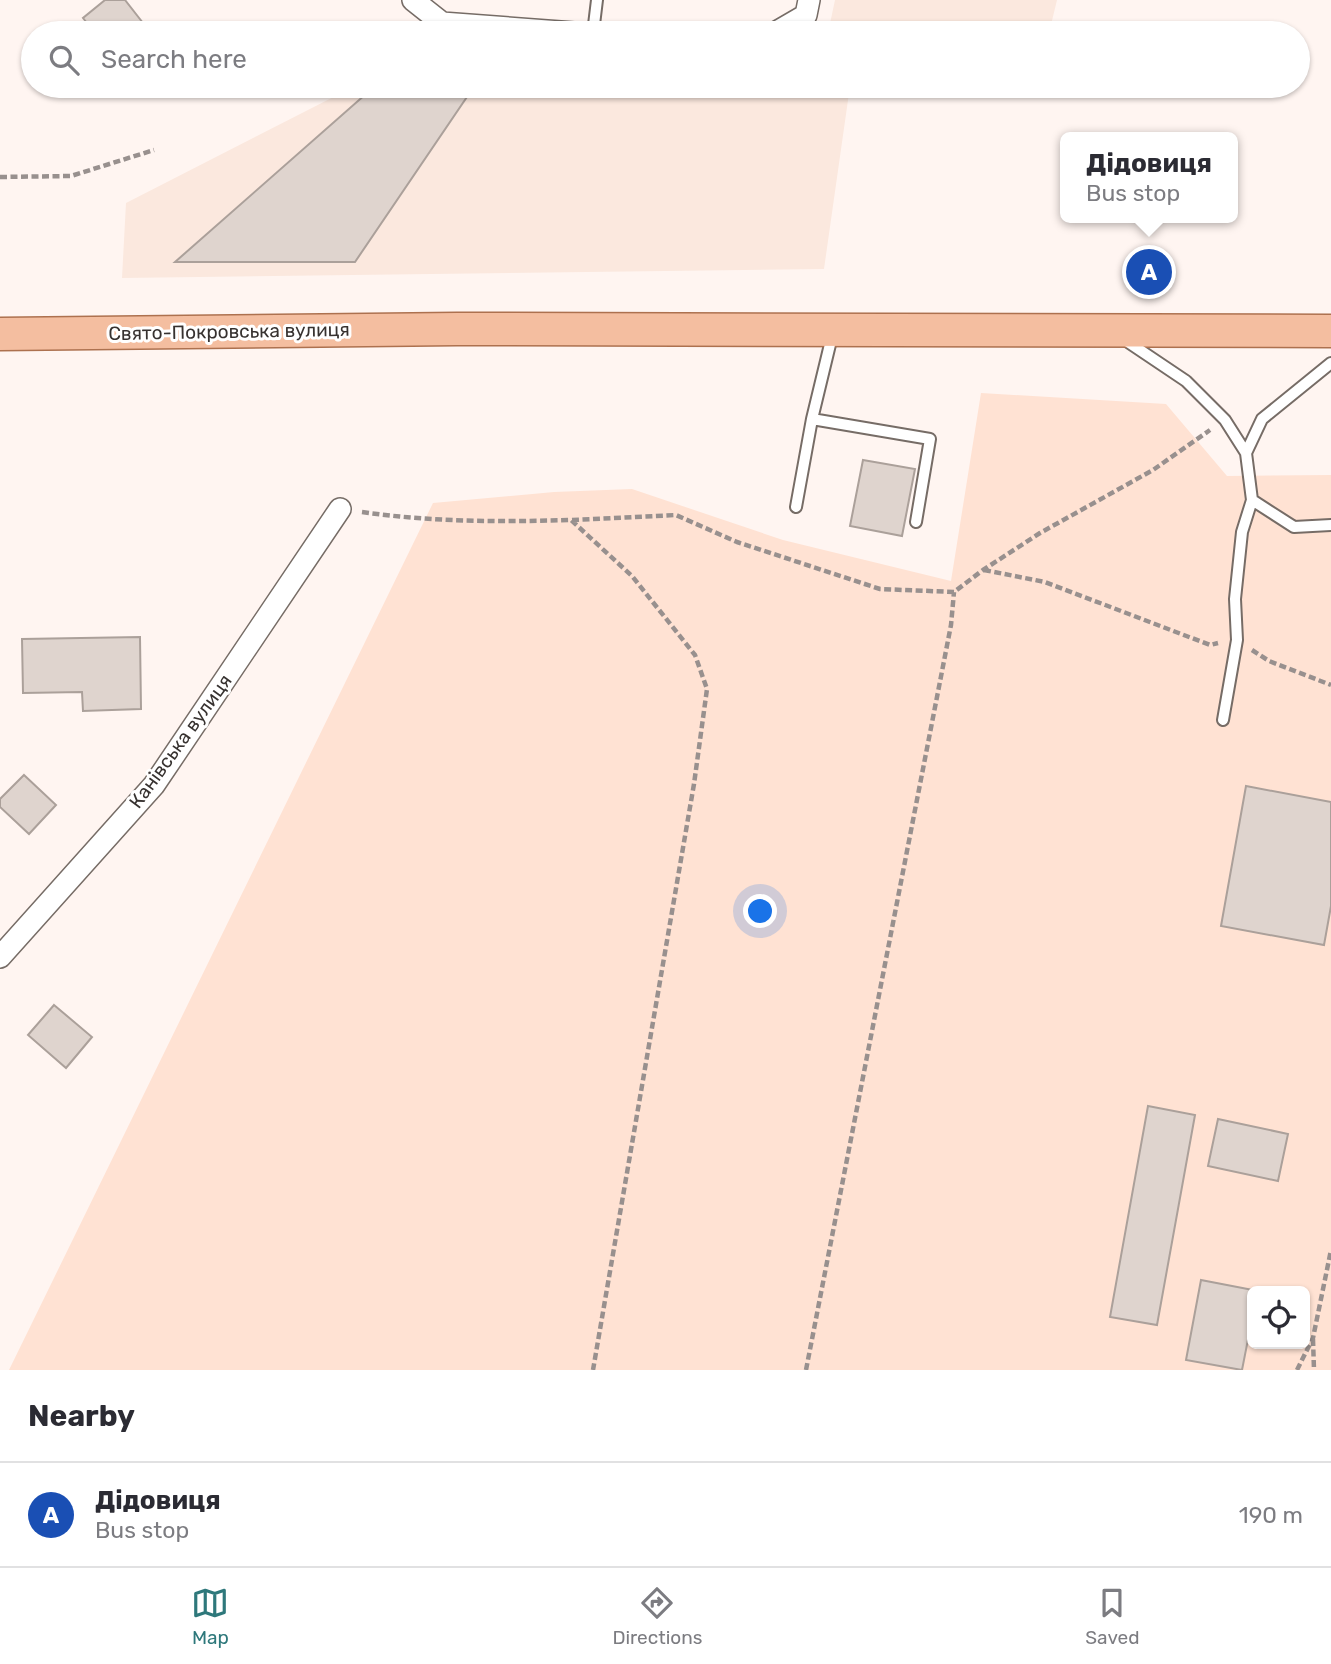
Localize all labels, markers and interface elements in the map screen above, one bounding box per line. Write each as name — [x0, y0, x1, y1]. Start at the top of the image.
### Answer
search box — [21, 21, 1310, 98]
icon: search — [45, 41, 83, 79]
text: Search here — [101, 44, 247, 75]
popup — [1060, 132, 1238, 223]
text: Дідовиця — [1086, 148, 1212, 179]
text: Bus stop — [1086, 179, 1180, 207]
pin: A — [1126, 246, 1172, 298]
street label: Свято-Покровська вулиця — [108, 318, 350, 345]
street label: Канівська вулиця — [124, 670, 237, 813]
your location — [743, 894, 777, 928]
map controls — [1247, 1286, 1310, 1349]
button: locate — [1247, 1286, 1310, 1349]
text: Nearby — [28, 1398, 135, 1434]
text: Дідовиця — [95, 1485, 221, 1516]
text: A — [43, 1501, 59, 1529]
text: 190 m — [1239, 1501, 1303, 1529]
text: Bus stop — [95, 1516, 189, 1544]
tab: Map — [191, 1584, 229, 1649]
tab: Directions — [612, 1584, 702, 1649]
tab: Saved — [1085, 1584, 1140, 1649]

